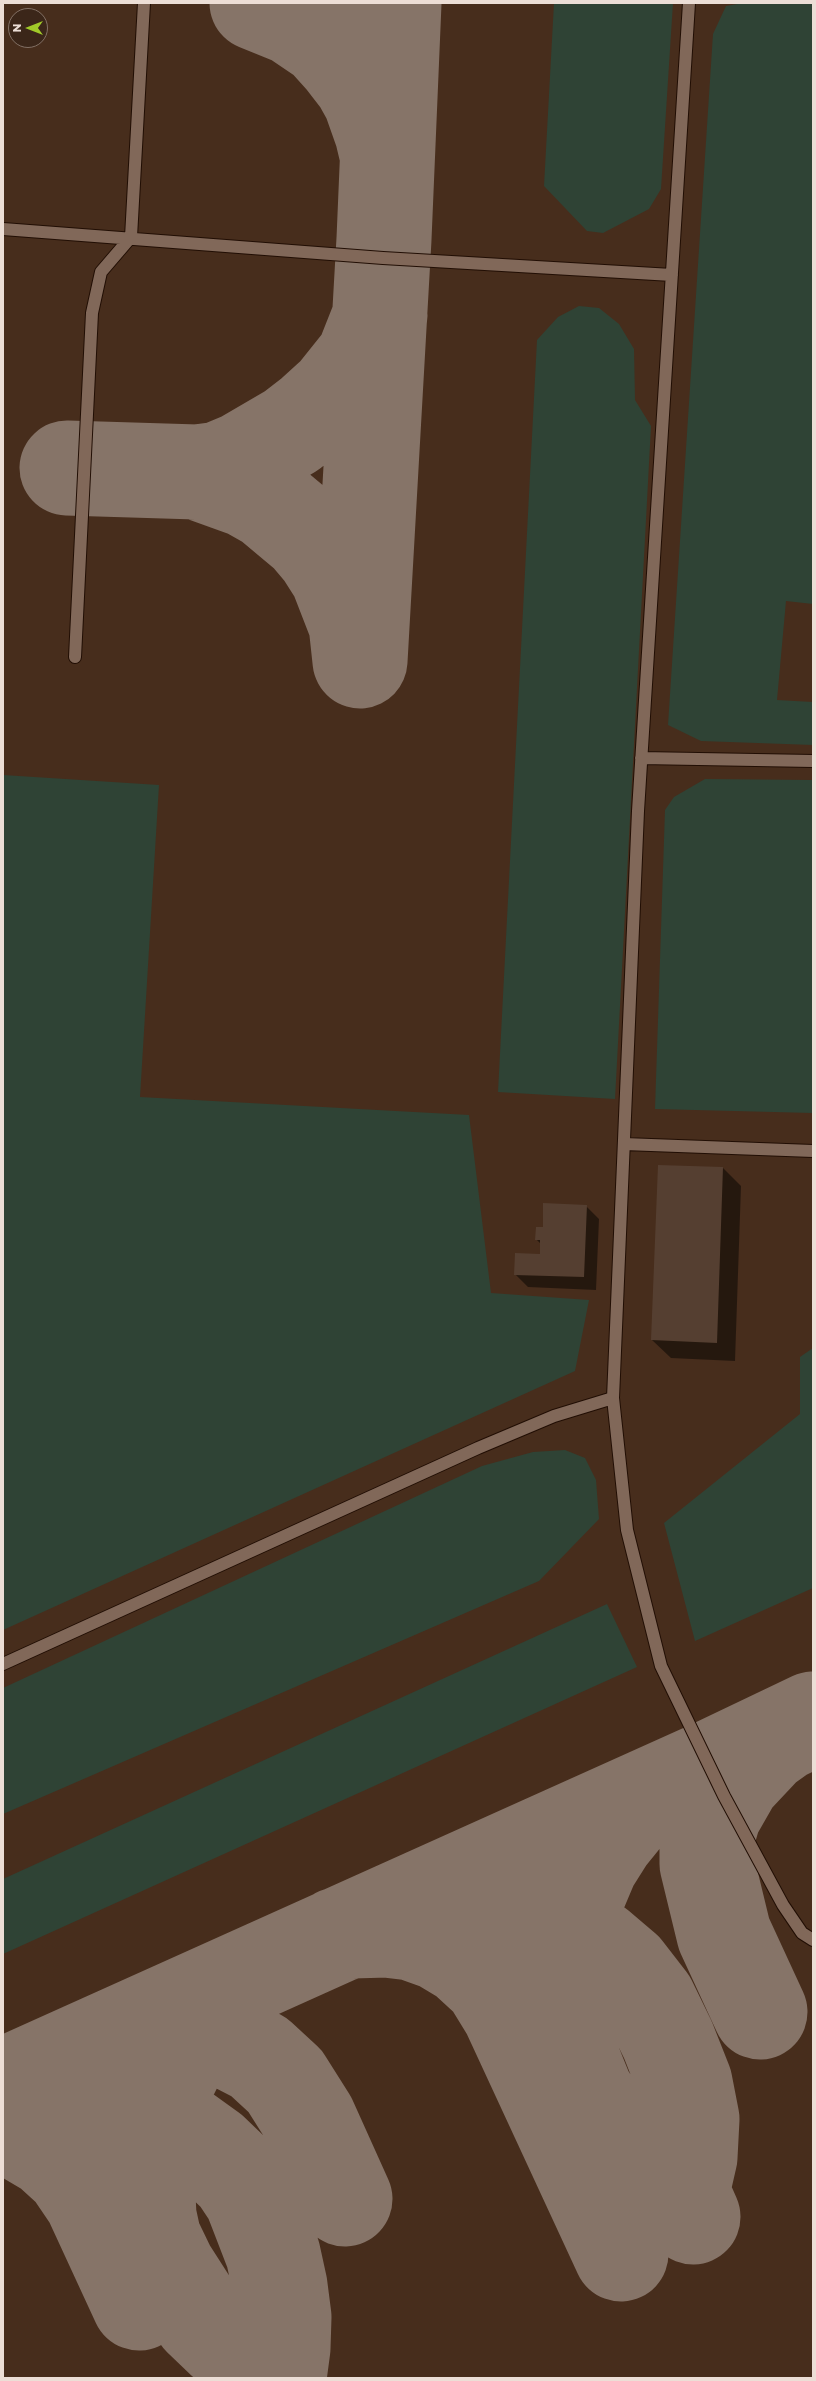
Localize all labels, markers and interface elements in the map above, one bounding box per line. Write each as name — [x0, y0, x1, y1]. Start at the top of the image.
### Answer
north arrow — [8, 8, 48, 48]
text: N — [10, 24, 24, 32]

